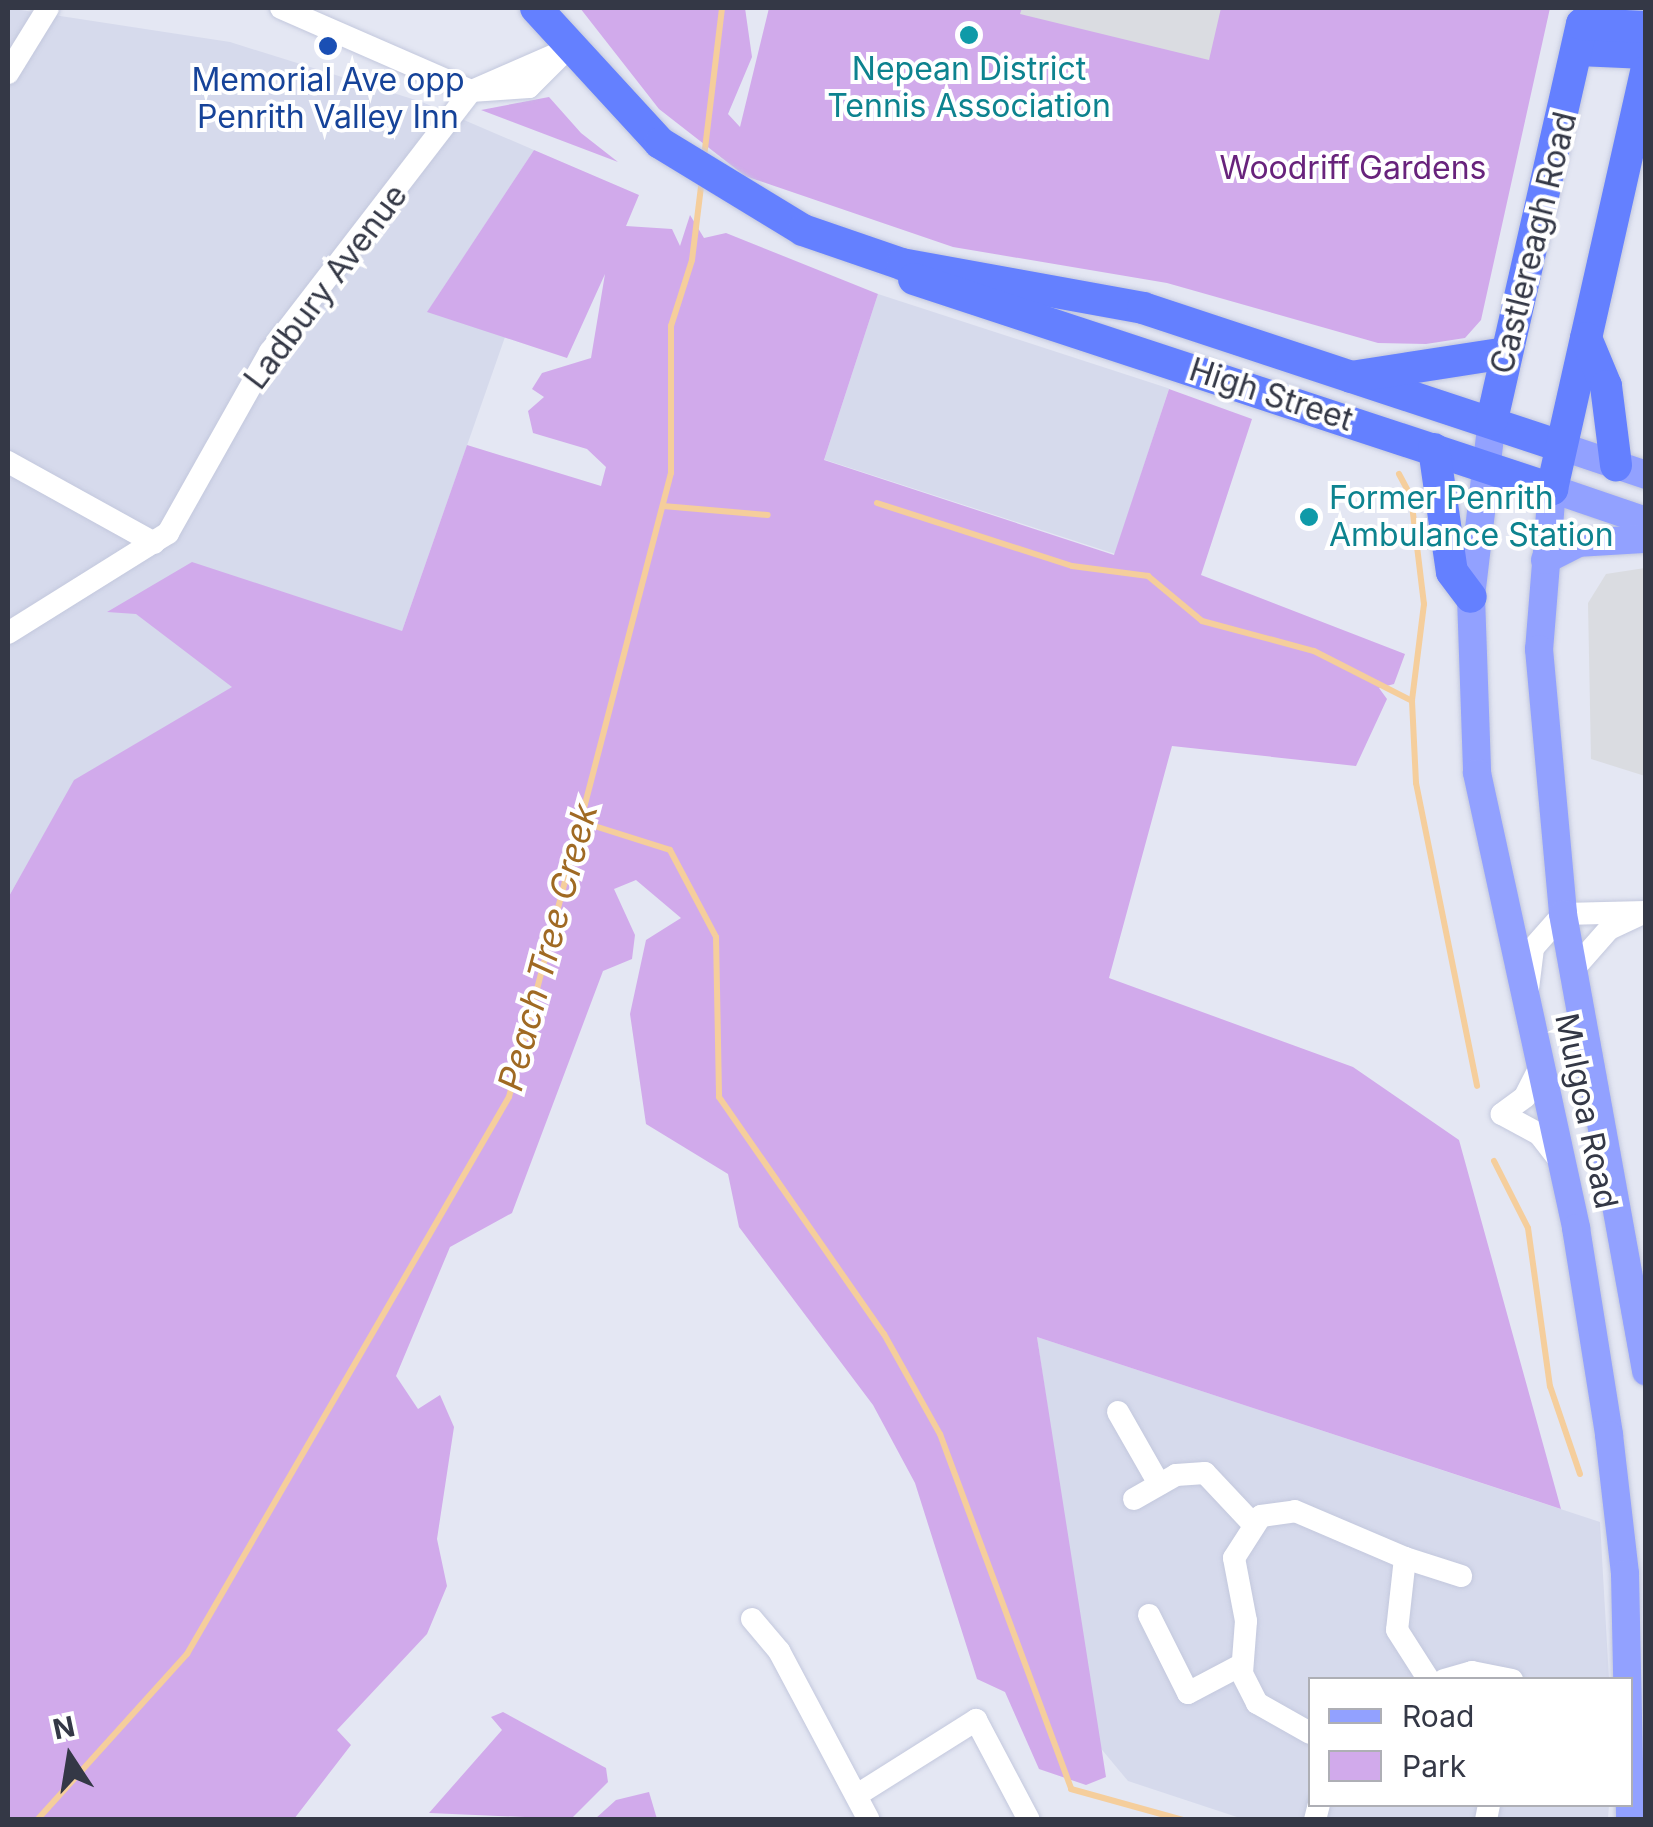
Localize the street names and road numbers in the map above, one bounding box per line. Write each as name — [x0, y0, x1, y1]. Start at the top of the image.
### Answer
street label: Castlereagh Road — [1483, 108, 1585, 378]
street label: Ladbury Avenue — [237, 177, 415, 397]
street label: High Street — [1185, 351, 1357, 439]
street label: Mulgoa Road — [1547, 1010, 1625, 1212]

